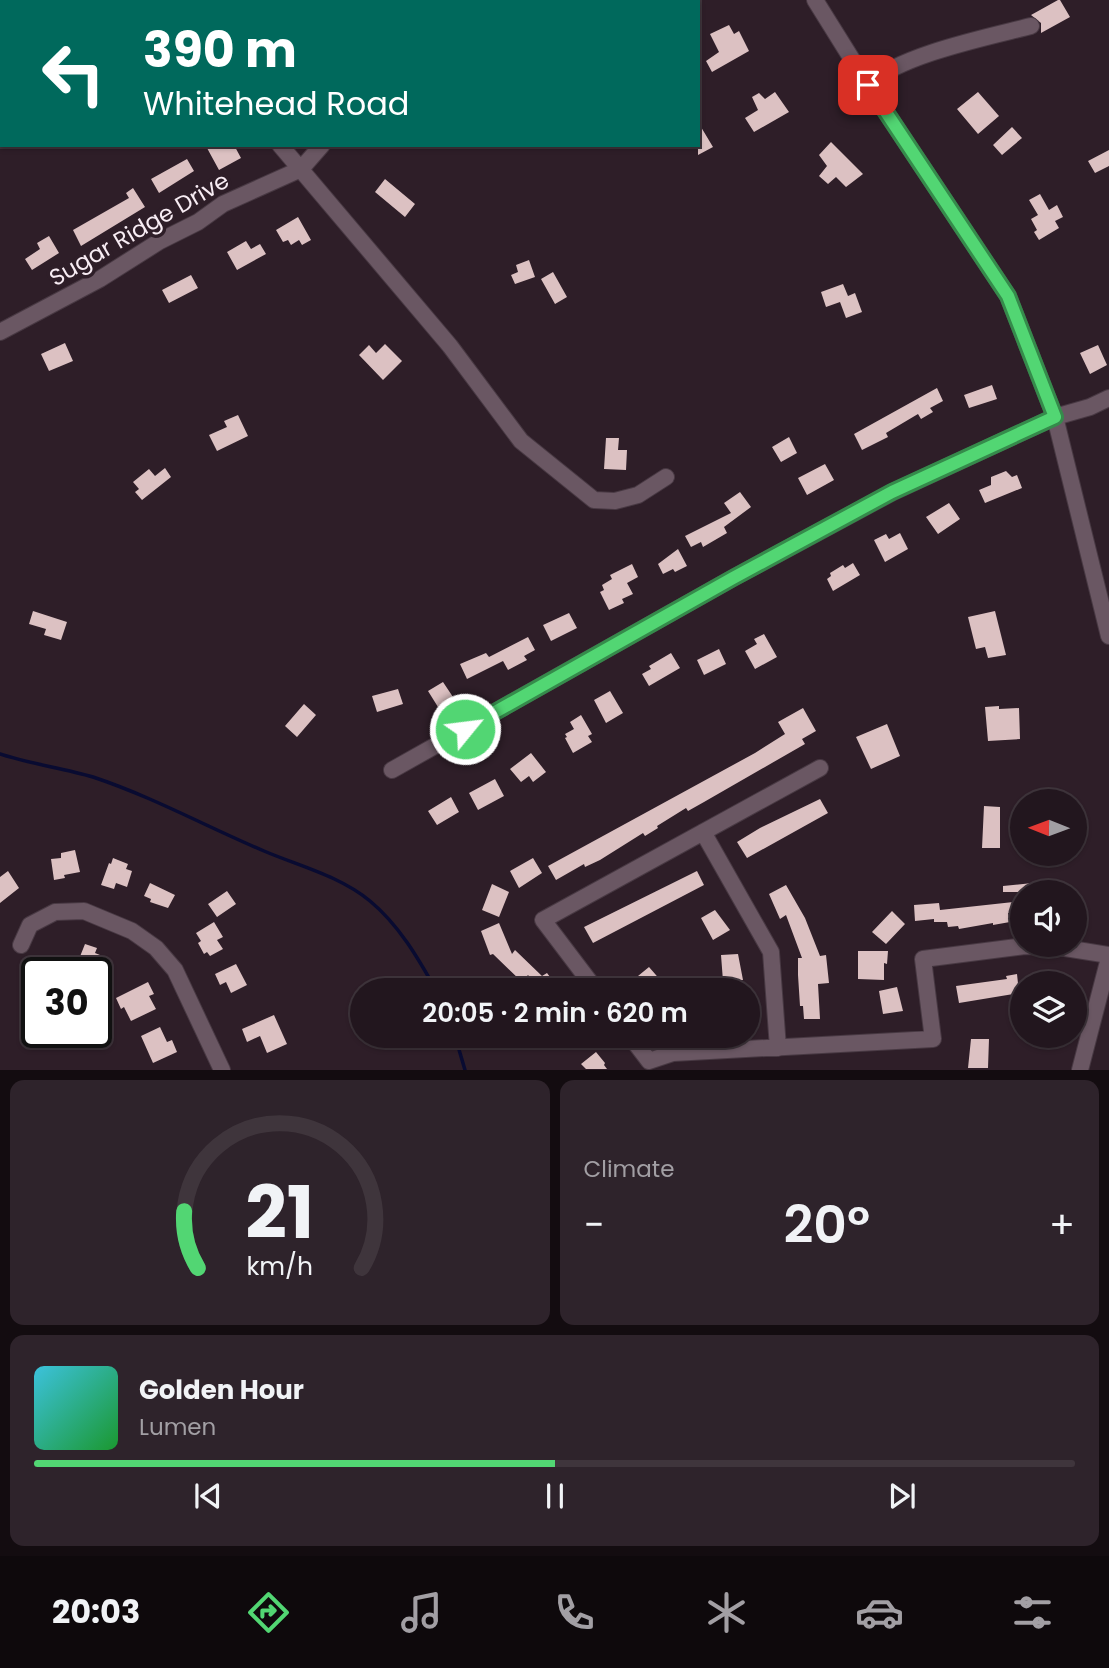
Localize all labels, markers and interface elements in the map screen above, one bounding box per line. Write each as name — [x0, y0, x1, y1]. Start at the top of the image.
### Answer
text: 390 m — [143, 16, 297, 84]
icon: left — [28, 28, 119, 119]
pin — [838, 55, 898, 115]
icon: arrive — [849, 66, 887, 104]
text: Whitehead Road — [143, 81, 409, 126]
street label: Sugar Ridge Drive — [43, 164, 235, 294]
position arrow — [428, 692, 502, 766]
north arrow — [1010, 789, 1087, 866]
map controls — [1010, 789, 1087, 1048]
button: sound — [1010, 880, 1087, 957]
speed limit sign: 30 — [21, 957, 112, 1048]
button: layers — [1010, 971, 1087, 1048]
text: 20:05 · 2 min · 620 m — [422, 995, 688, 1031]
text: Climate — [584, 1153, 674, 1185]
text: 21 — [245, 1163, 314, 1264]
text: 20° — [783, 1188, 870, 1261]
text: − — [584, 1198, 604, 1251]
text: + — [1049, 1198, 1075, 1251]
text: km/h — [246, 1249, 313, 1284]
text: Golden Hour — [139, 1372, 304, 1408]
text: Lumen — [139, 1411, 216, 1443]
icon: previous — [189, 1477, 227, 1515]
icon: pause — [536, 1477, 574, 1515]
icon: next — [883, 1477, 921, 1515]
icon: directions — [244, 1588, 293, 1637]
icon: music — [397, 1588, 446, 1637]
icon: phone — [550, 1588, 599, 1637]
icon: climate — [702, 1588, 751, 1637]
icon: car — [855, 1588, 904, 1637]
icon: filters — [1008, 1588, 1057, 1637]
text: 20:03 — [52, 1589, 140, 1634]

